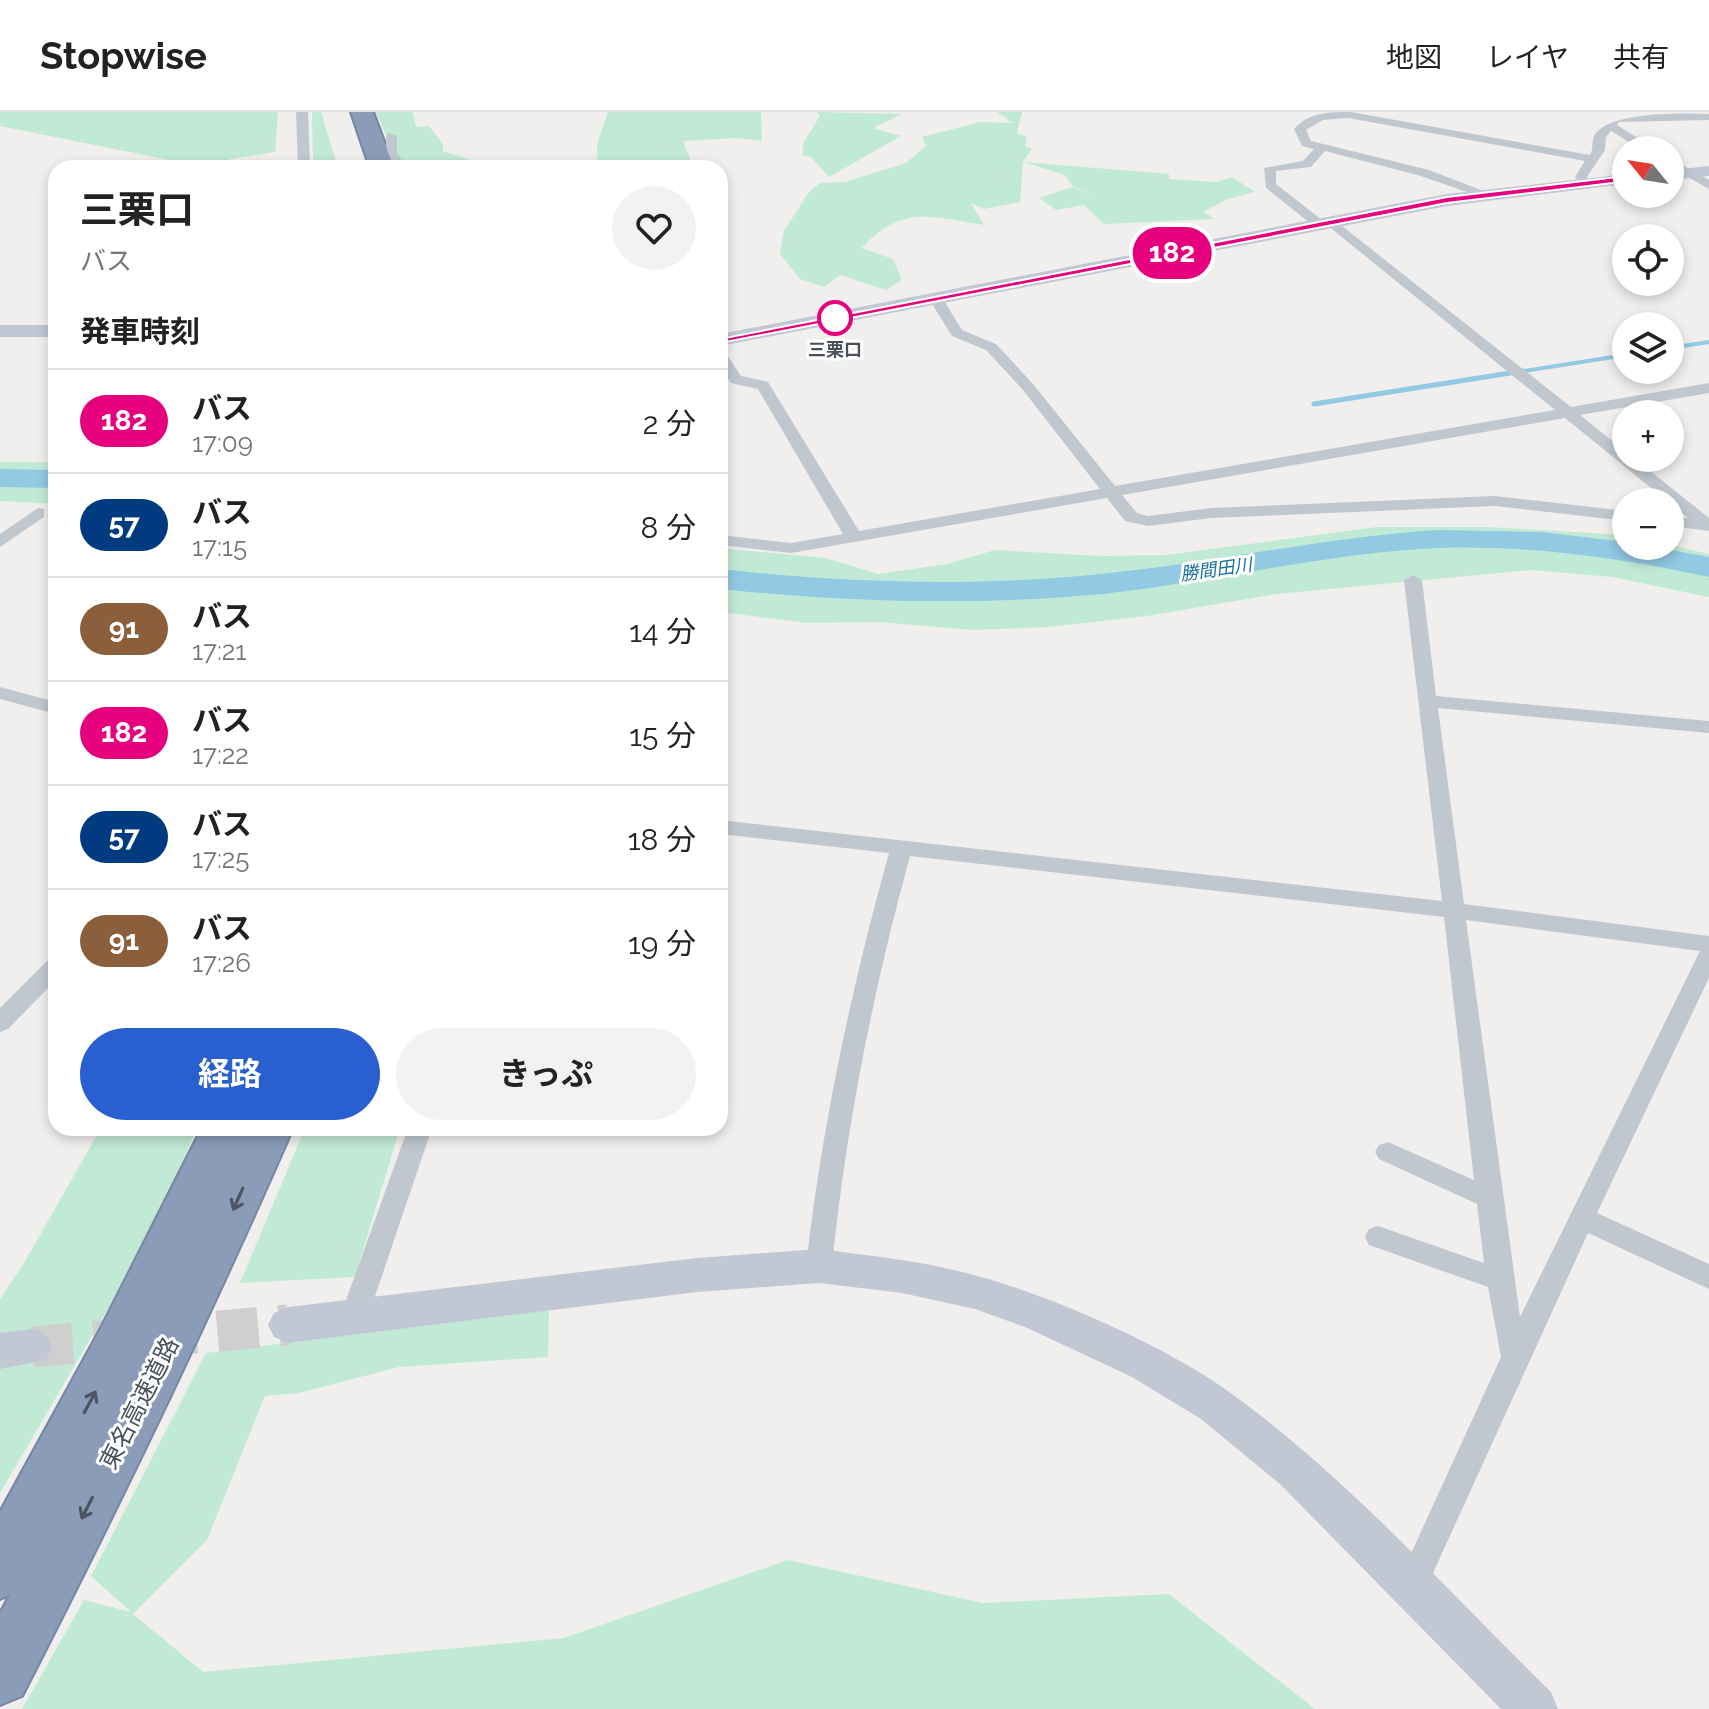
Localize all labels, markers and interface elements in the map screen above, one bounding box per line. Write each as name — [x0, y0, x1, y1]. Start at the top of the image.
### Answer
text: Stopwise — [40, 33, 207, 78]
text: 地図 — [1386, 41, 1442, 74]
text: レイヤ — [1486, 41, 1569, 74]
text: 共有 — [1613, 41, 1669, 74]
north arrow — [1612, 136, 1684, 208]
map controls — [1612, 136, 1684, 560]
button: heart — [612, 186, 696, 270]
text: 三栗口 — [80, 187, 194, 232]
button: locate — [1612, 224, 1684, 296]
line badge: 182 — [1126, 227, 1218, 279]
text: 182 — [1149, 236, 1195, 269]
text: バス — [80, 246, 132, 276]
marker: 三栗口 — [818, 301, 852, 335]
button: layers — [1612, 312, 1684, 384]
text: 発車時刻 — [80, 314, 200, 349]
place label: 三栗口 — [808, 339, 862, 360]
text: バス — [192, 391, 252, 426]
button: + — [1612, 400, 1684, 472]
text: 182 — [101, 404, 147, 437]
text: 2 分 — [643, 406, 696, 441]
text: 17:09 — [192, 428, 253, 458]
button: − — [1612, 488, 1684, 560]
text: バス — [192, 495, 252, 530]
text: 57 — [108, 508, 140, 541]
text: 8 分 — [641, 510, 696, 545]
text: 17:15 — [192, 532, 247, 562]
water label: 勝間田川 — [1179, 553, 1255, 584]
text: バス — [192, 599, 252, 634]
text: 91 — [109, 612, 139, 645]
text: 14 分 — [629, 614, 696, 649]
text: 17:21 — [192, 636, 246, 666]
text: バス — [192, 703, 252, 738]
text: 182 — [101, 716, 147, 749]
text: 15 分 — [629, 718, 696, 753]
text: 17:22 — [192, 740, 249, 770]
text: バス — [192, 807, 252, 842]
text: 57 — [108, 820, 140, 853]
text: 18 分 — [628, 822, 696, 857]
text: 17:25 — [192, 844, 250, 874]
text: バス — [192, 911, 252, 946]
text: 91 — [109, 924, 139, 957]
text: 19 分 — [628, 926, 696, 961]
text: 17:26 — [192, 948, 251, 978]
button: 経路 — [80, 1028, 380, 1120]
button: きっぷ — [396, 1028, 696, 1120]
one-way arrow — [230, 1187, 245, 1211]
street label: 東名高速道路 — [93, 1332, 185, 1474]
one-way arrow — [82, 1391, 98, 1415]
one-way arrow — [79, 1496, 94, 1520]

